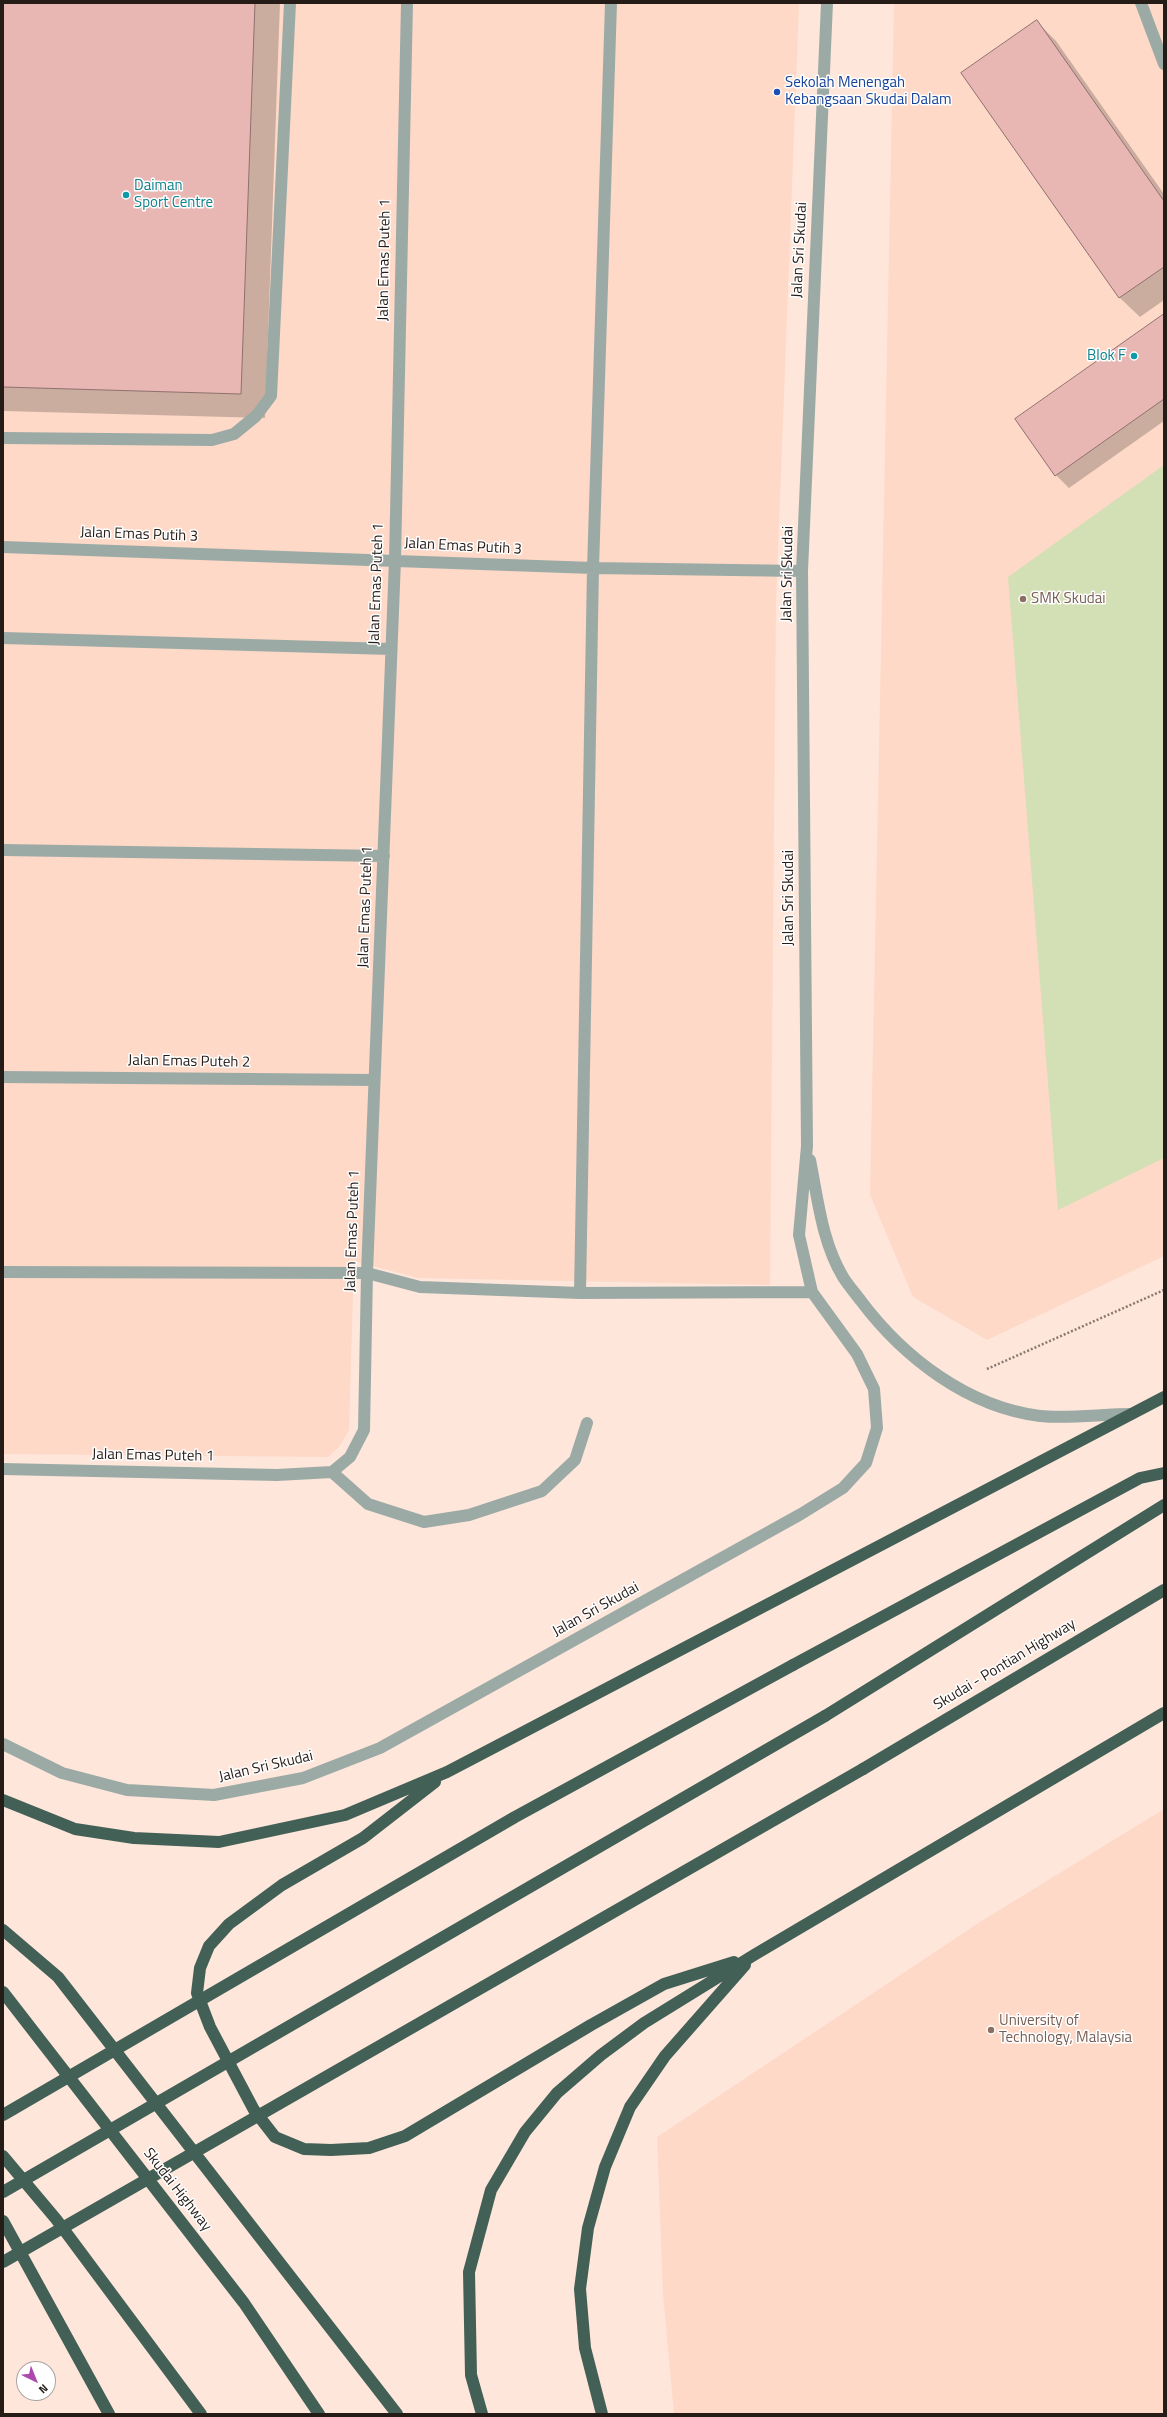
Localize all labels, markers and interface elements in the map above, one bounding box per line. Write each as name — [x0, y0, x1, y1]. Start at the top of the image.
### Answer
place label: Sekolah Menengah Kebangsaan Skudai Dalam — [785, 74, 951, 109]
marker: Sekolah Menengah Kebangsaan Skudai Dalam — [772, 87, 782, 97]
place label: Daiman Sport Centre — [134, 177, 213, 212]
marker: Daiman Sport Centre — [121, 190, 131, 200]
street label: Jalan Emas Puteh 1 — [375, 199, 395, 321]
street label: Jalan Sri Skudai — [788, 202, 812, 298]
place label: Blok F — [1087, 347, 1126, 365]
marker: Blok F — [1129, 351, 1139, 361]
street label: Jalan Emas Puteh 1 — [366, 523, 388, 645]
street label: Jalan Emas Putih 3 — [80, 524, 198, 546]
street label: Jalan Sri Skudai — [778, 526, 798, 622]
street label: Jalan Emas Putih 3 — [404, 535, 522, 559]
place label: SMK Skudai — [1031, 590, 1106, 608]
marker: SMK Skudai — [1018, 594, 1028, 604]
street label: Jalan Emas Puteh 1 — [355, 846, 377, 968]
street label: Jalan Sri Skudai — [780, 850, 798, 946]
street label: Jalan Emas Puteh 2 — [128, 1052, 250, 1072]
street label: Jalan Emas Puteh 1 — [342, 1170, 364, 1292]
street label: Jalan Emas Puteh 1 — [92, 1446, 214, 1466]
street label: Jalan Sri Skudai — [550, 1579, 642, 1641]
street label: Skudai - Pontian Highway — [931, 1615, 1079, 1715]
street label: Jalan Sri Skudai — [217, 1747, 315, 1787]
place label: University of Technology, Malaysia — [999, 2012, 1132, 2047]
marker: University of Technology, Malaysia — [986, 2025, 996, 2035]
street label: Skudai Highway — [139, 2145, 215, 2235]
north arrow — [16, 2361, 56, 2401]
text: N — [35, 2381, 52, 2397]

